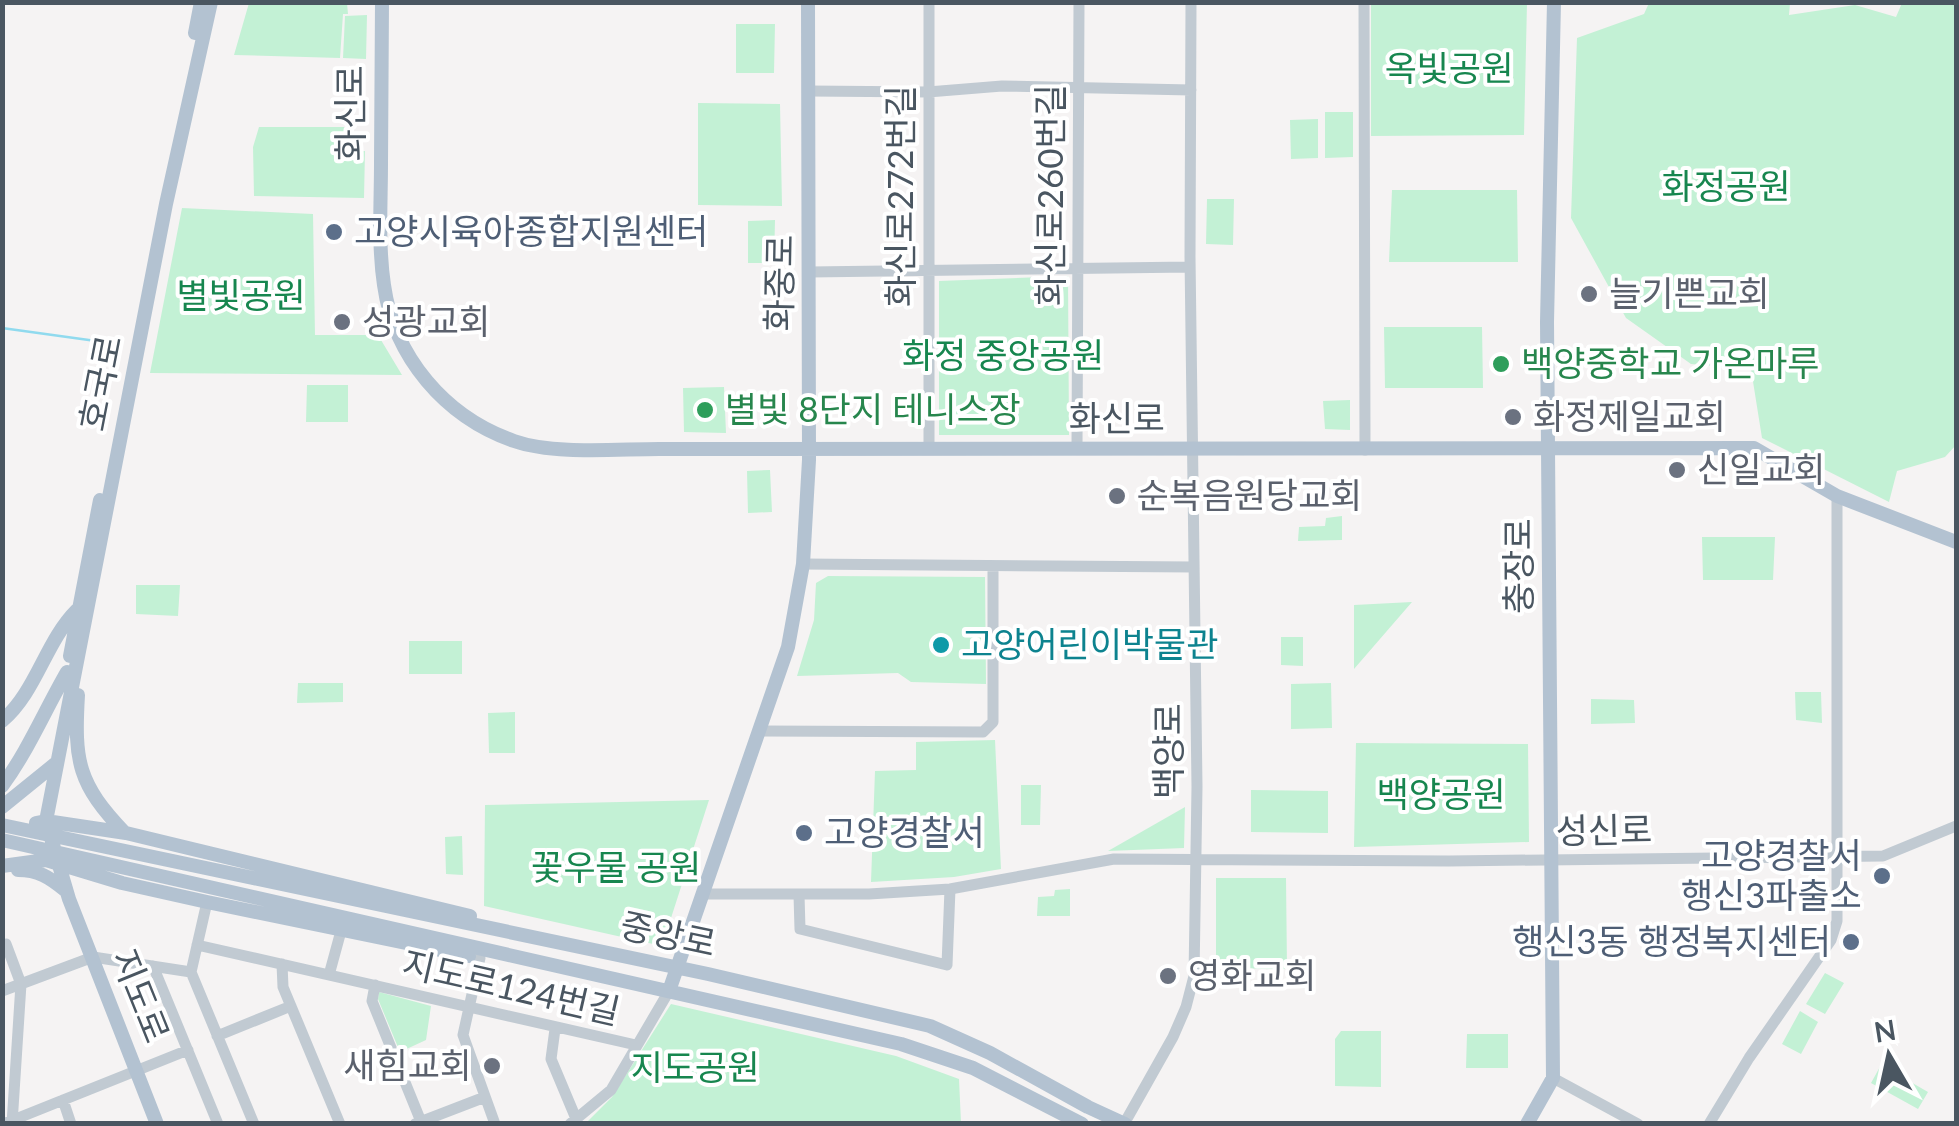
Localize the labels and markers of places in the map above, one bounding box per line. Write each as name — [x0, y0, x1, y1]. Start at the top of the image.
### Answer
place label: 고양시육아종합지원센터 — [354, 209, 708, 251]
marker: 고양시육아종합지원센터 — [323, 221, 345, 243]
place label: 늘기쁜교회 — [1609, 271, 1770, 313]
marker: 늘기쁜교회 — [1578, 283, 1600, 305]
place label: 성광교회 — [362, 299, 491, 341]
marker: 성광교회 — [331, 311, 353, 333]
place label: 백양중학교 가온마루 — [1521, 341, 1820, 383]
marker: 백양중학교 가온마루 — [1490, 353, 1512, 375]
place label: 별빛 8단지 테니스장 — [725, 387, 1021, 429]
place label: 화정제일교회 — [1533, 394, 1726, 436]
marker: 별빛 8단지 테니스장 — [694, 399, 716, 421]
marker: 화정제일교회 — [1502, 406, 1524, 428]
place label: 신일교회 — [1697, 447, 1826, 489]
marker: 신일교회 — [1666, 459, 1688, 481]
place label: 순복음원당교회 — [1137, 473, 1362, 515]
marker: 순복음원당교회 — [1106, 485, 1128, 507]
place label: 고양어린이박물관 — [961, 622, 1219, 664]
marker: 고양어린이박물관 — [930, 634, 952, 656]
place label: 고양경찰서 — [824, 810, 985, 852]
marker: 고양경찰서 — [793, 822, 815, 844]
place label: 고양경찰서 행신3파출소 — [1681, 833, 1862, 915]
marker: 고양경찰서 행신3파출소 — [1871, 865, 1893, 887]
place label: 행신3동 행정복지센터 — [1512, 919, 1831, 961]
marker: 행신3동 행정복지센터 — [1840, 931, 1862, 953]
place label: 영화교회 — [1188, 953, 1317, 995]
marker: 영화교회 — [1157, 965, 1179, 987]
place label: 새힘교회 — [343, 1043, 472, 1085]
marker: 새힘교회 — [481, 1055, 503, 1077]

